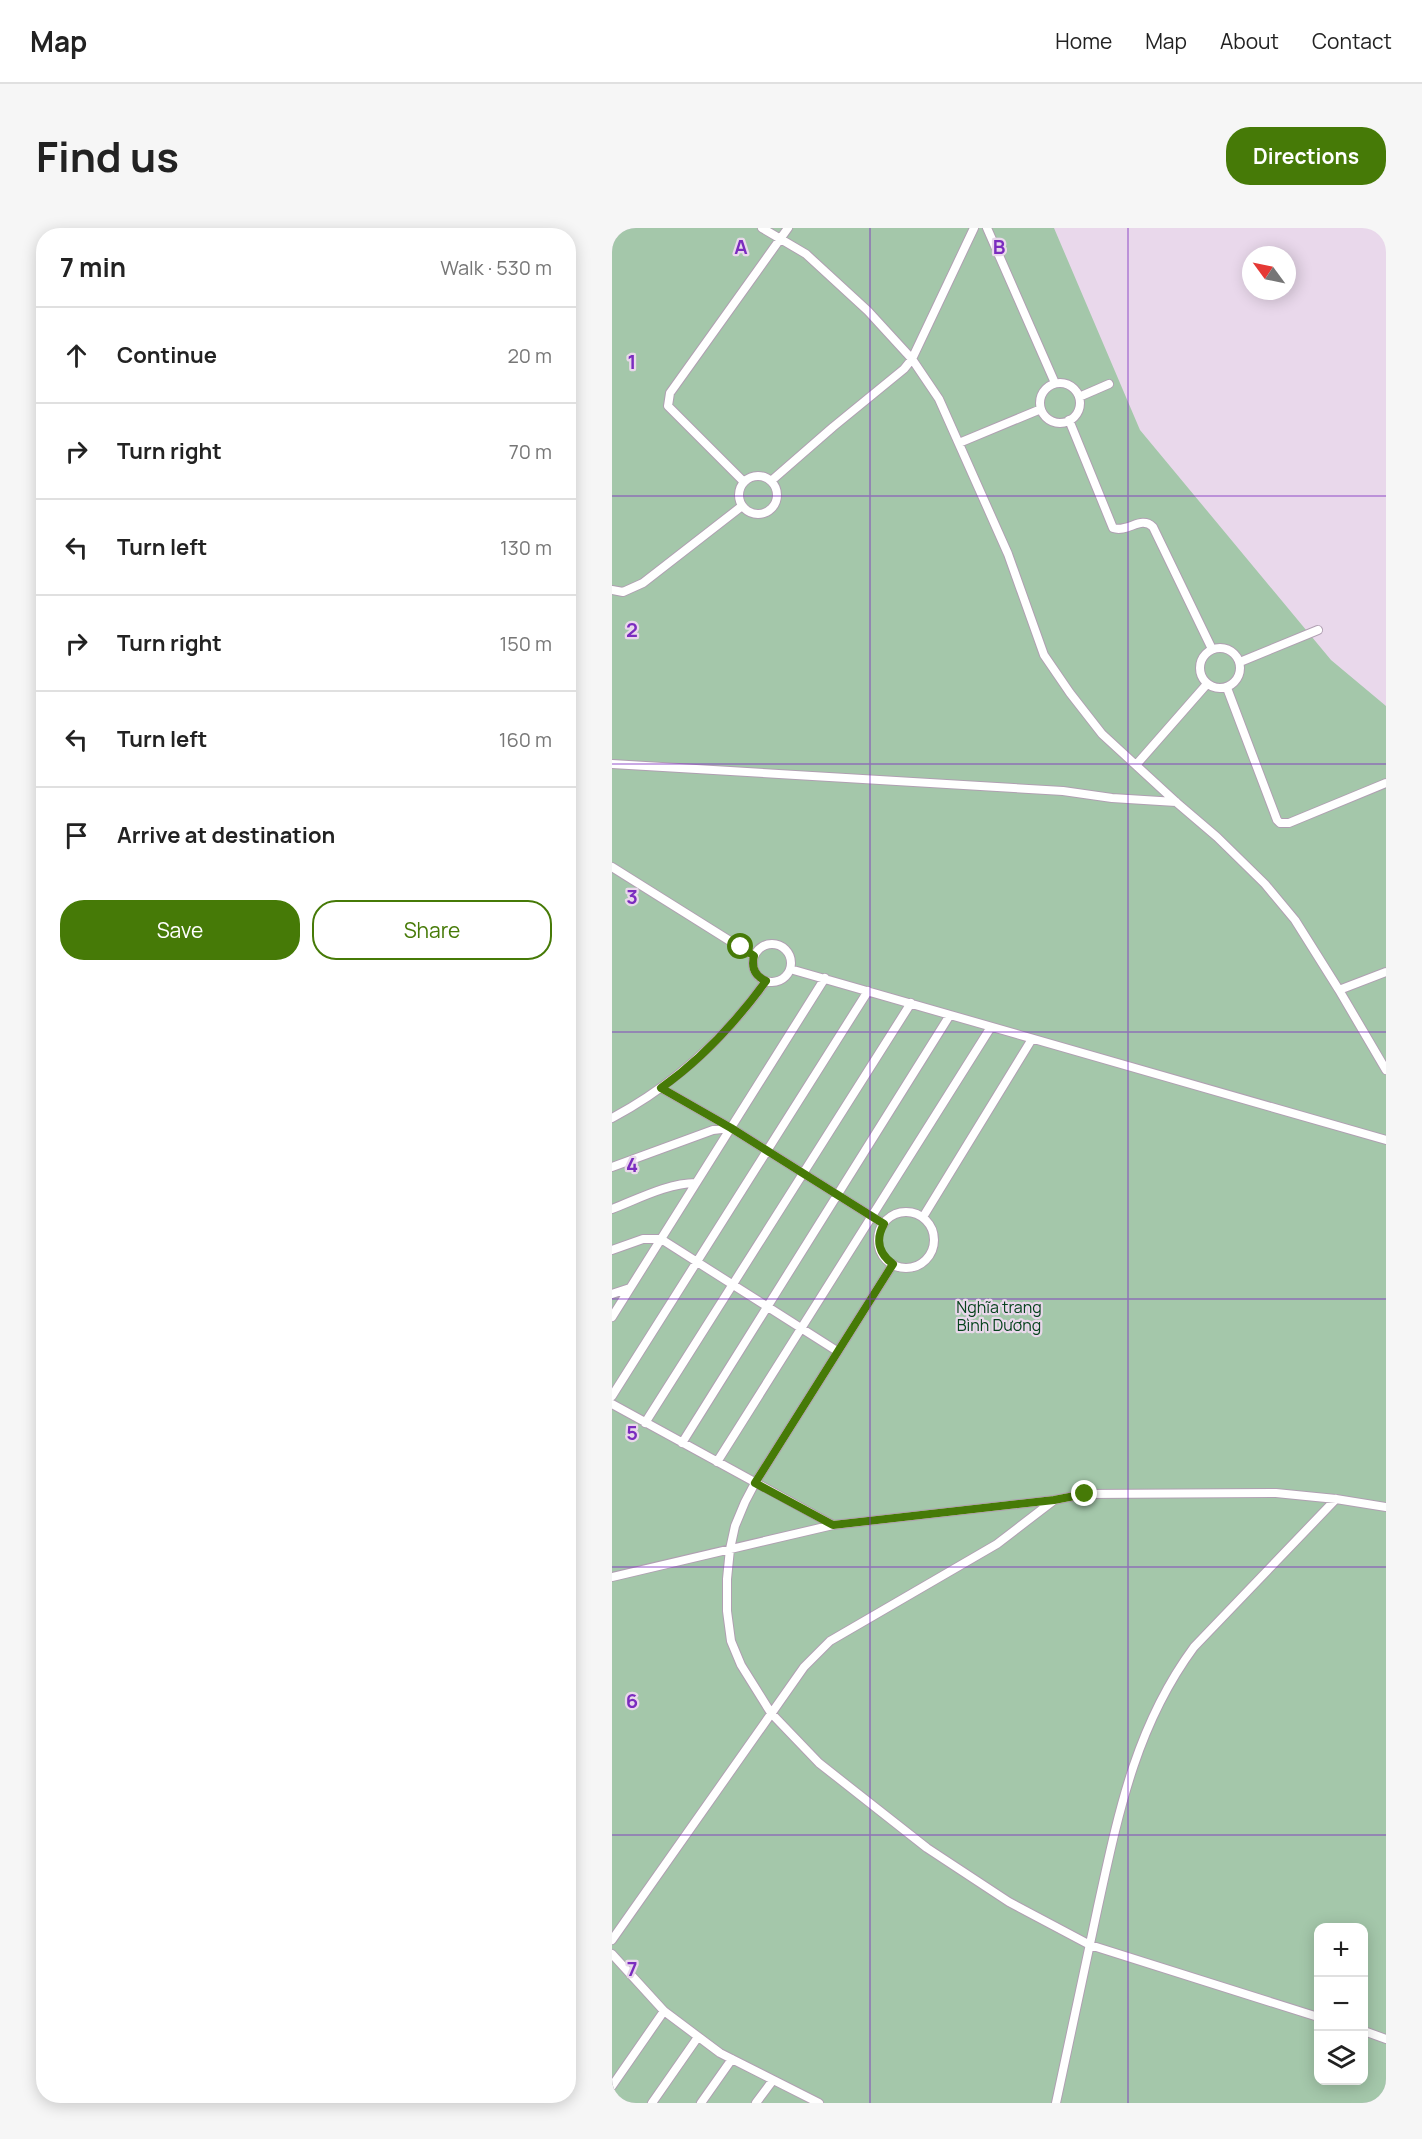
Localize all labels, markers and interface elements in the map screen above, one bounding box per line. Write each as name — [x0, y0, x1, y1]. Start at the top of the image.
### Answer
text: Map — [30, 22, 87, 60]
text: Home — [1055, 27, 1112, 55]
text: Map — [1145, 27, 1187, 55]
text: About — [1220, 27, 1279, 55]
text: Contact — [1312, 27, 1392, 55]
text: Find us — [36, 127, 179, 185]
button: Directions — [1226, 127, 1386, 185]
text: A — [734, 233, 748, 260]
text: B — [993, 233, 1006, 260]
north arrow — [1242, 246, 1296, 300]
text: 7 min — [60, 249, 126, 285]
text: Walk · 530 m — [440, 254, 552, 281]
icon: ahead — [60, 339, 93, 372]
text: Continue — [117, 340, 217, 370]
text: 20 m — [507, 342, 552, 369]
text: 1 — [628, 348, 636, 375]
icon: right — [60, 435, 93, 468]
text: Turn right — [117, 436, 222, 466]
text: 70 m — [509, 438, 552, 465]
icon: left — [60, 531, 93, 564]
text: Turn left — [117, 532, 207, 562]
text: 130 m — [500, 534, 552, 561]
text: 2 — [626, 616, 638, 643]
icon: right — [60, 627, 93, 660]
text: Turn right — [117, 628, 222, 658]
text: 150 m — [499, 630, 552, 657]
icon: left — [60, 723, 93, 756]
text: Turn left — [117, 724, 207, 754]
text: 160 m — [499, 726, 552, 753]
icon: arrive — [60, 819, 93, 852]
text: Arrive at destination — [117, 820, 335, 850]
text: 3 — [626, 883, 638, 910]
button: Save — [60, 900, 300, 960]
button: Share — [312, 900, 552, 960]
route start — [727, 933, 753, 959]
text: 4 — [626, 1151, 638, 1178]
park label: Nghĩa trang Bình Dương — [956, 1296, 1042, 1336]
text: 5 — [626, 1419, 638, 1446]
route end — [1071, 1480, 1097, 1506]
text: 6 — [626, 1687, 638, 1714]
map controls — [1314, 1923, 1368, 2085]
button: + — [1314, 1923, 1368, 1977]
text: 7 — [627, 1955, 637, 1982]
button: − — [1314, 1977, 1368, 2031]
button: layers — [1314, 2031, 1368, 2085]

